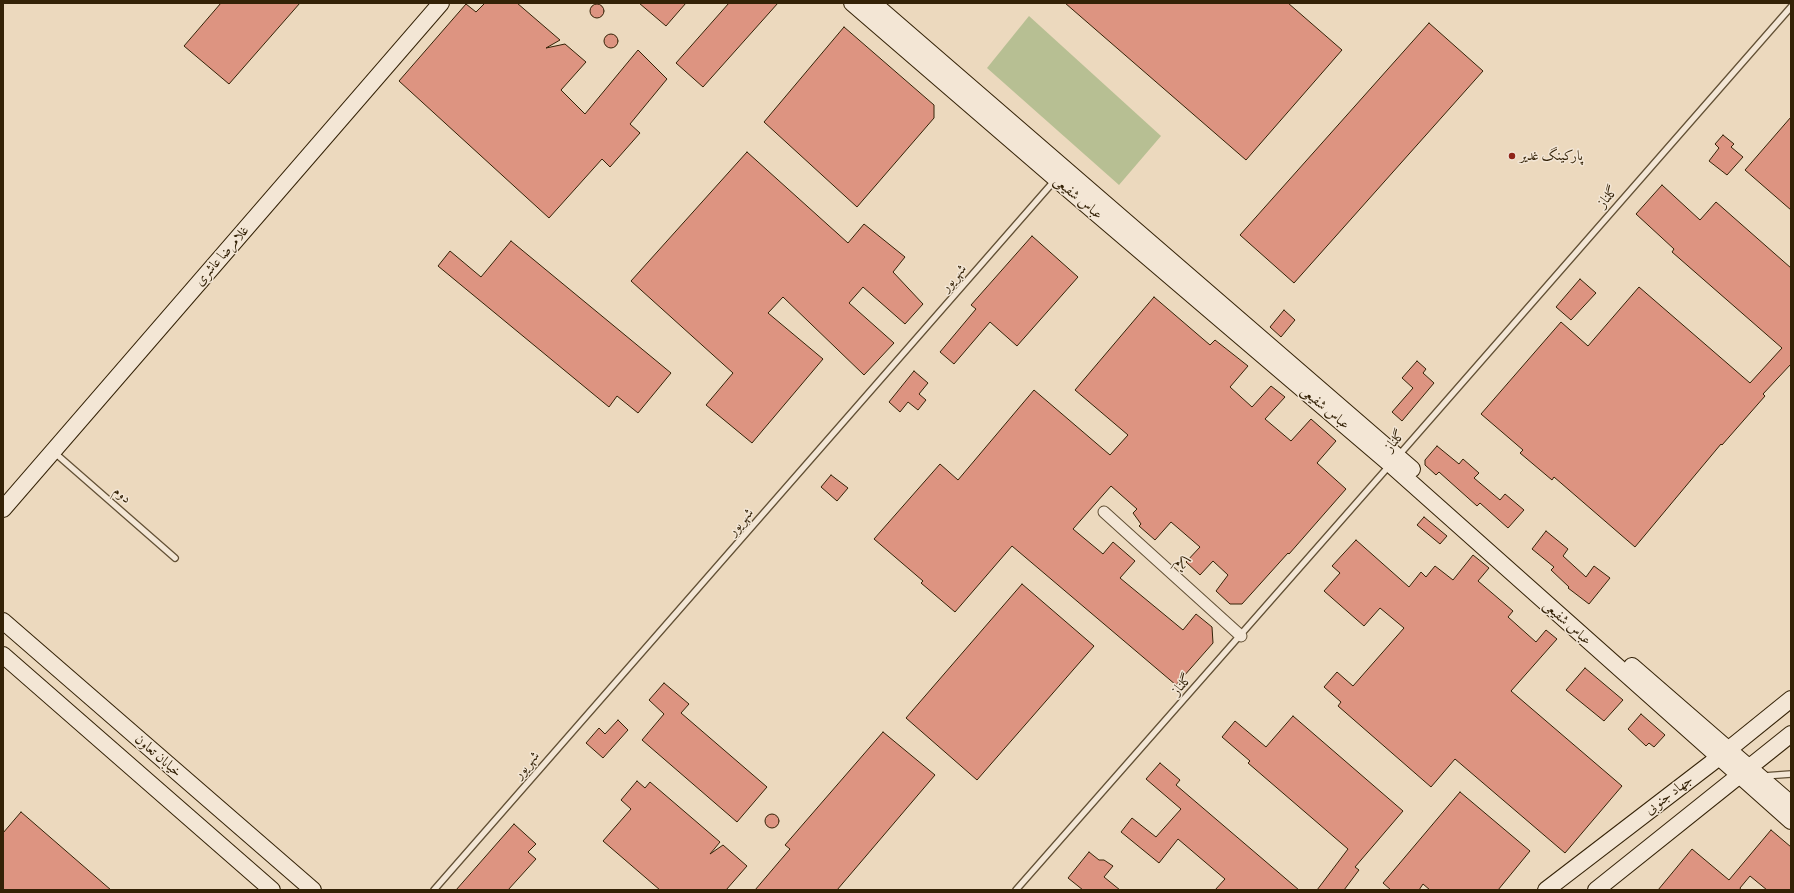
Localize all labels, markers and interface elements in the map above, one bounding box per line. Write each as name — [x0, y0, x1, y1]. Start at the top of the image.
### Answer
place label: پارکینگ غدیر — [1520, 148, 1583, 164]
marker: پارکینگ غدیر — [1507, 151, 1517, 161]
street label: عباس شفیعی — [1050, 173, 1106, 223]
street label: گلناز — [1594, 183, 1622, 211]
street label: غلامرضا عاشری — [191, 222, 253, 290]
street label: شهریور — [938, 261, 970, 295]
street label: عباس شفیعی — [1297, 383, 1353, 433]
street label: گلناز — [1381, 427, 1409, 455]
street label: دوم — [110, 483, 134, 507]
street label: شهریور — [725, 505, 757, 539]
street label: یکم — [1172, 553, 1192, 573]
street label: عباس شفیعی — [1539, 597, 1595, 649]
street label: گلناز — [1168, 671, 1196, 699]
street label: خیابان تعاون — [131, 731, 185, 781]
street label: شهریور — [511, 748, 543, 782]
street label: جهاد جنوبی — [1642, 772, 1696, 818]

